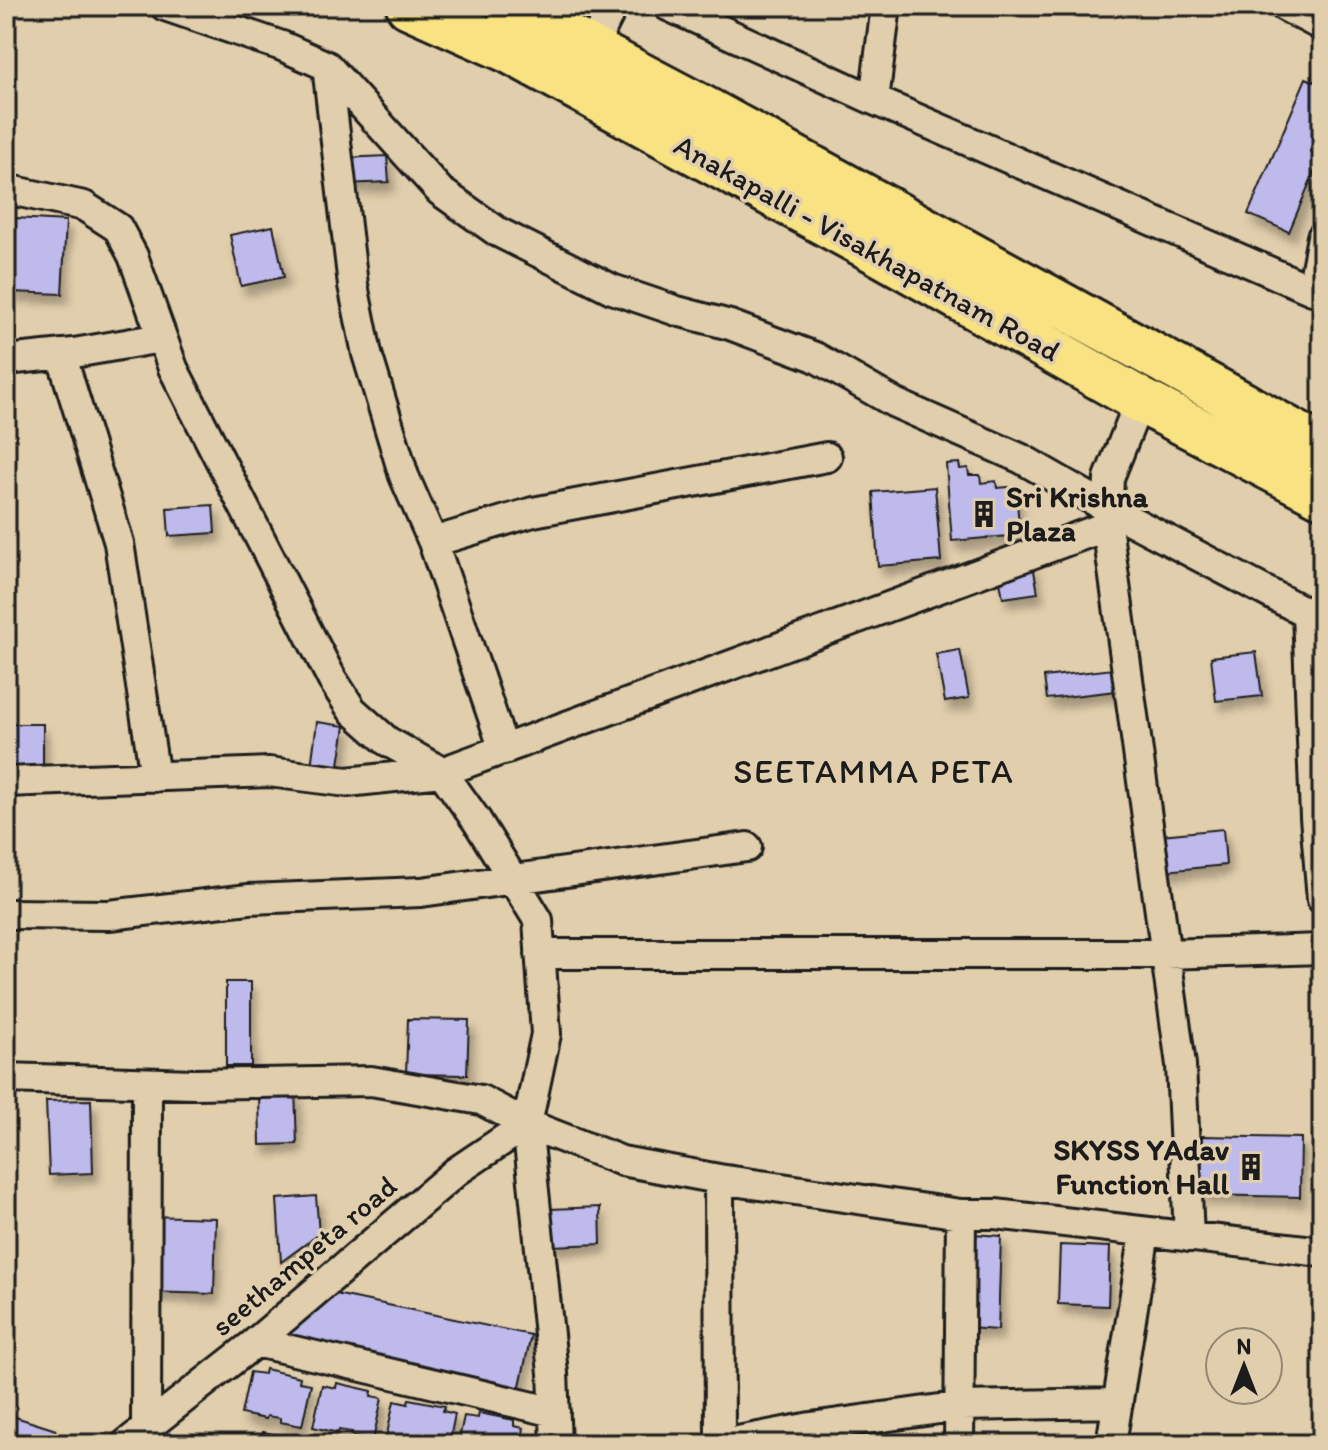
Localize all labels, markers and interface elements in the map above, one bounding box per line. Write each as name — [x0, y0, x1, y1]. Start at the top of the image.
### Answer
street label: Anakapalli - Visakhapatnam Road — [668, 126, 1067, 369]
place label: Sri Krishna Plaza — [1006, 478, 1149, 549]
building icon: Sri Krishna Plaza — [969, 499, 999, 529]
district label: SEETAMMA PETA — [733, 751, 1015, 792]
place label: SKYSS YAdav Function Hall — [1053, 1131, 1229, 1202]
building icon: SKYSS YAdav Function Hall — [1236, 1152, 1266, 1182]
street label: seethampeta road — [203, 1167, 404, 1344]
north arrow — [1204, 1326, 1284, 1406]
text: N — [1237, 1333, 1251, 1360]

